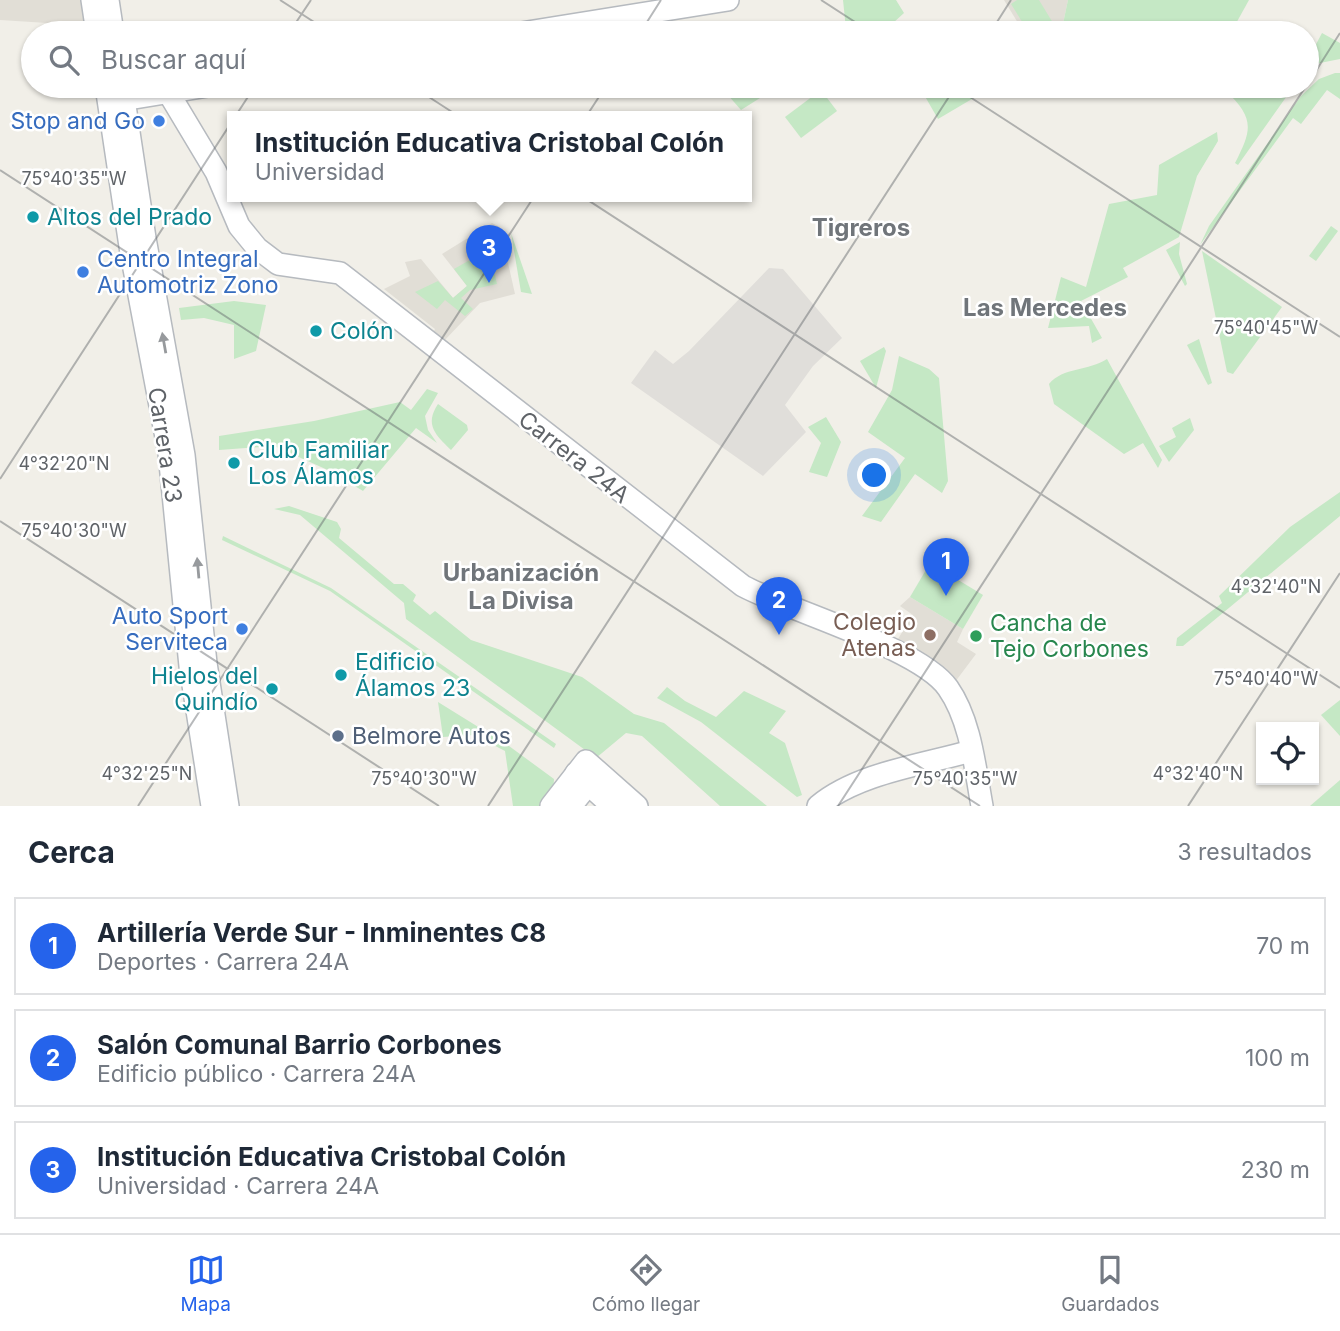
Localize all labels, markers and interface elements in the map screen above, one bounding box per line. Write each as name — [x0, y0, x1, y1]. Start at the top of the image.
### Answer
search box — [21, 21, 1319, 98]
icon: search — [45, 41, 83, 79]
text: Buscar aquí — [101, 44, 246, 75]
place label: Stop and Go — [11, 107, 145, 135]
popup — [227, 111, 752, 202]
marker: Stop and Go — [151, 113, 167, 129]
text: Institución Educativa Cristobal Colón — [255, 127, 724, 158]
text: Universidad — [255, 158, 384, 186]
text: 75°40'35"W — [22, 168, 127, 189]
place label: Altos del Prado — [47, 203, 212, 231]
marker: Altos del Prado — [25, 209, 41, 225]
district label: Tigreros — [812, 213, 910, 242]
pin: 3 — [466, 225, 512, 283]
place label: Centro Integral Automotriz Zono — [97, 245, 278, 299]
marker: Centro Integral Automotriz Zono — [75, 264, 91, 280]
district label: Las Mercedes — [963, 293, 1127, 322]
place label: Colón — [330, 317, 394, 345]
text: 75°40'45"W — [1214, 317, 1318, 338]
marker: Colón — [308, 323, 324, 339]
one-way arrow — [159, 332, 170, 354]
street label: Carrera 23 — [142, 385, 188, 505]
street label: Carrera 24A — [513, 405, 635, 509]
place label: Club Familiar Los Álamos — [248, 436, 389, 490]
text: 4°32'20"N — [18, 453, 110, 474]
marker: Club Familiar Los Álamos — [226, 455, 242, 471]
your location — [857, 458, 891, 492]
text: 75°40'30"W — [21, 520, 127, 541]
pin: 1 — [923, 538, 969, 596]
one-way arrow — [192, 557, 203, 579]
district label: Urbanización La Divisa — [443, 558, 599, 615]
text: 4°32'40"N — [1231, 576, 1321, 597]
pin: 2 — [756, 577, 802, 635]
place label: Auto Sport Serviteca — [112, 602, 228, 656]
place label: Colegio Atenas — [833, 608, 916, 662]
place label: Cancha de Tejo Corbones — [990, 609, 1149, 663]
marker: Auto Sport Serviteca — [234, 621, 250, 637]
marker: Colegio Atenas — [922, 627, 938, 643]
marker: Cancha de Tejo Corbones — [968, 628, 984, 644]
place label: Edificio Álamos 23 — [355, 648, 470, 702]
place label: Hielos del Quindío — [151, 662, 258, 716]
marker: Edificio Álamos 23 — [333, 667, 349, 683]
text: 75°40'40"W — [1214, 668, 1319, 689]
marker: Hielos del Quindío — [264, 681, 280, 697]
place label: Belmore Autos — [352, 722, 511, 750]
map controls — [1256, 722, 1319, 785]
button: locate — [1256, 722, 1319, 785]
marker: Belmore Autos — [330, 728, 346, 744]
text: 4°32'25"N — [102, 763, 192, 784]
text: 4°32'40"N — [1153, 763, 1243, 784]
text: 75°40'30"W — [371, 768, 477, 789]
text: 75°40'35"W — [913, 768, 1018, 789]
text: Cerca — [28, 834, 115, 870]
text: 3 resultados — [1177, 838, 1312, 866]
text: Artillería Verde Sur - Inminentes C8 — [97, 917, 546, 948]
text: 1 — [48, 932, 58, 960]
text: 70 m — [1256, 932, 1310, 960]
text: Deportes · Carrera 24A — [97, 948, 349, 976]
text: Salón Comunal Barrio Corbones — [97, 1029, 502, 1060]
text: 2 — [46, 1044, 60, 1072]
text: 100 m — [1245, 1044, 1310, 1072]
text: Edificio público · Carrera 24A — [97, 1060, 416, 1088]
text: Institución Educativa Cristobal Colón — [97, 1141, 566, 1172]
text: 3 — [46, 1156, 60, 1184]
text: 230 m — [1241, 1156, 1310, 1184]
text: Universidad · Carrera 24A — [97, 1172, 379, 1200]
tab: Mapa — [180, 1251, 231, 1316]
tab: Cómo llegar — [592, 1251, 700, 1316]
tab: Guardados — [1061, 1251, 1159, 1316]

